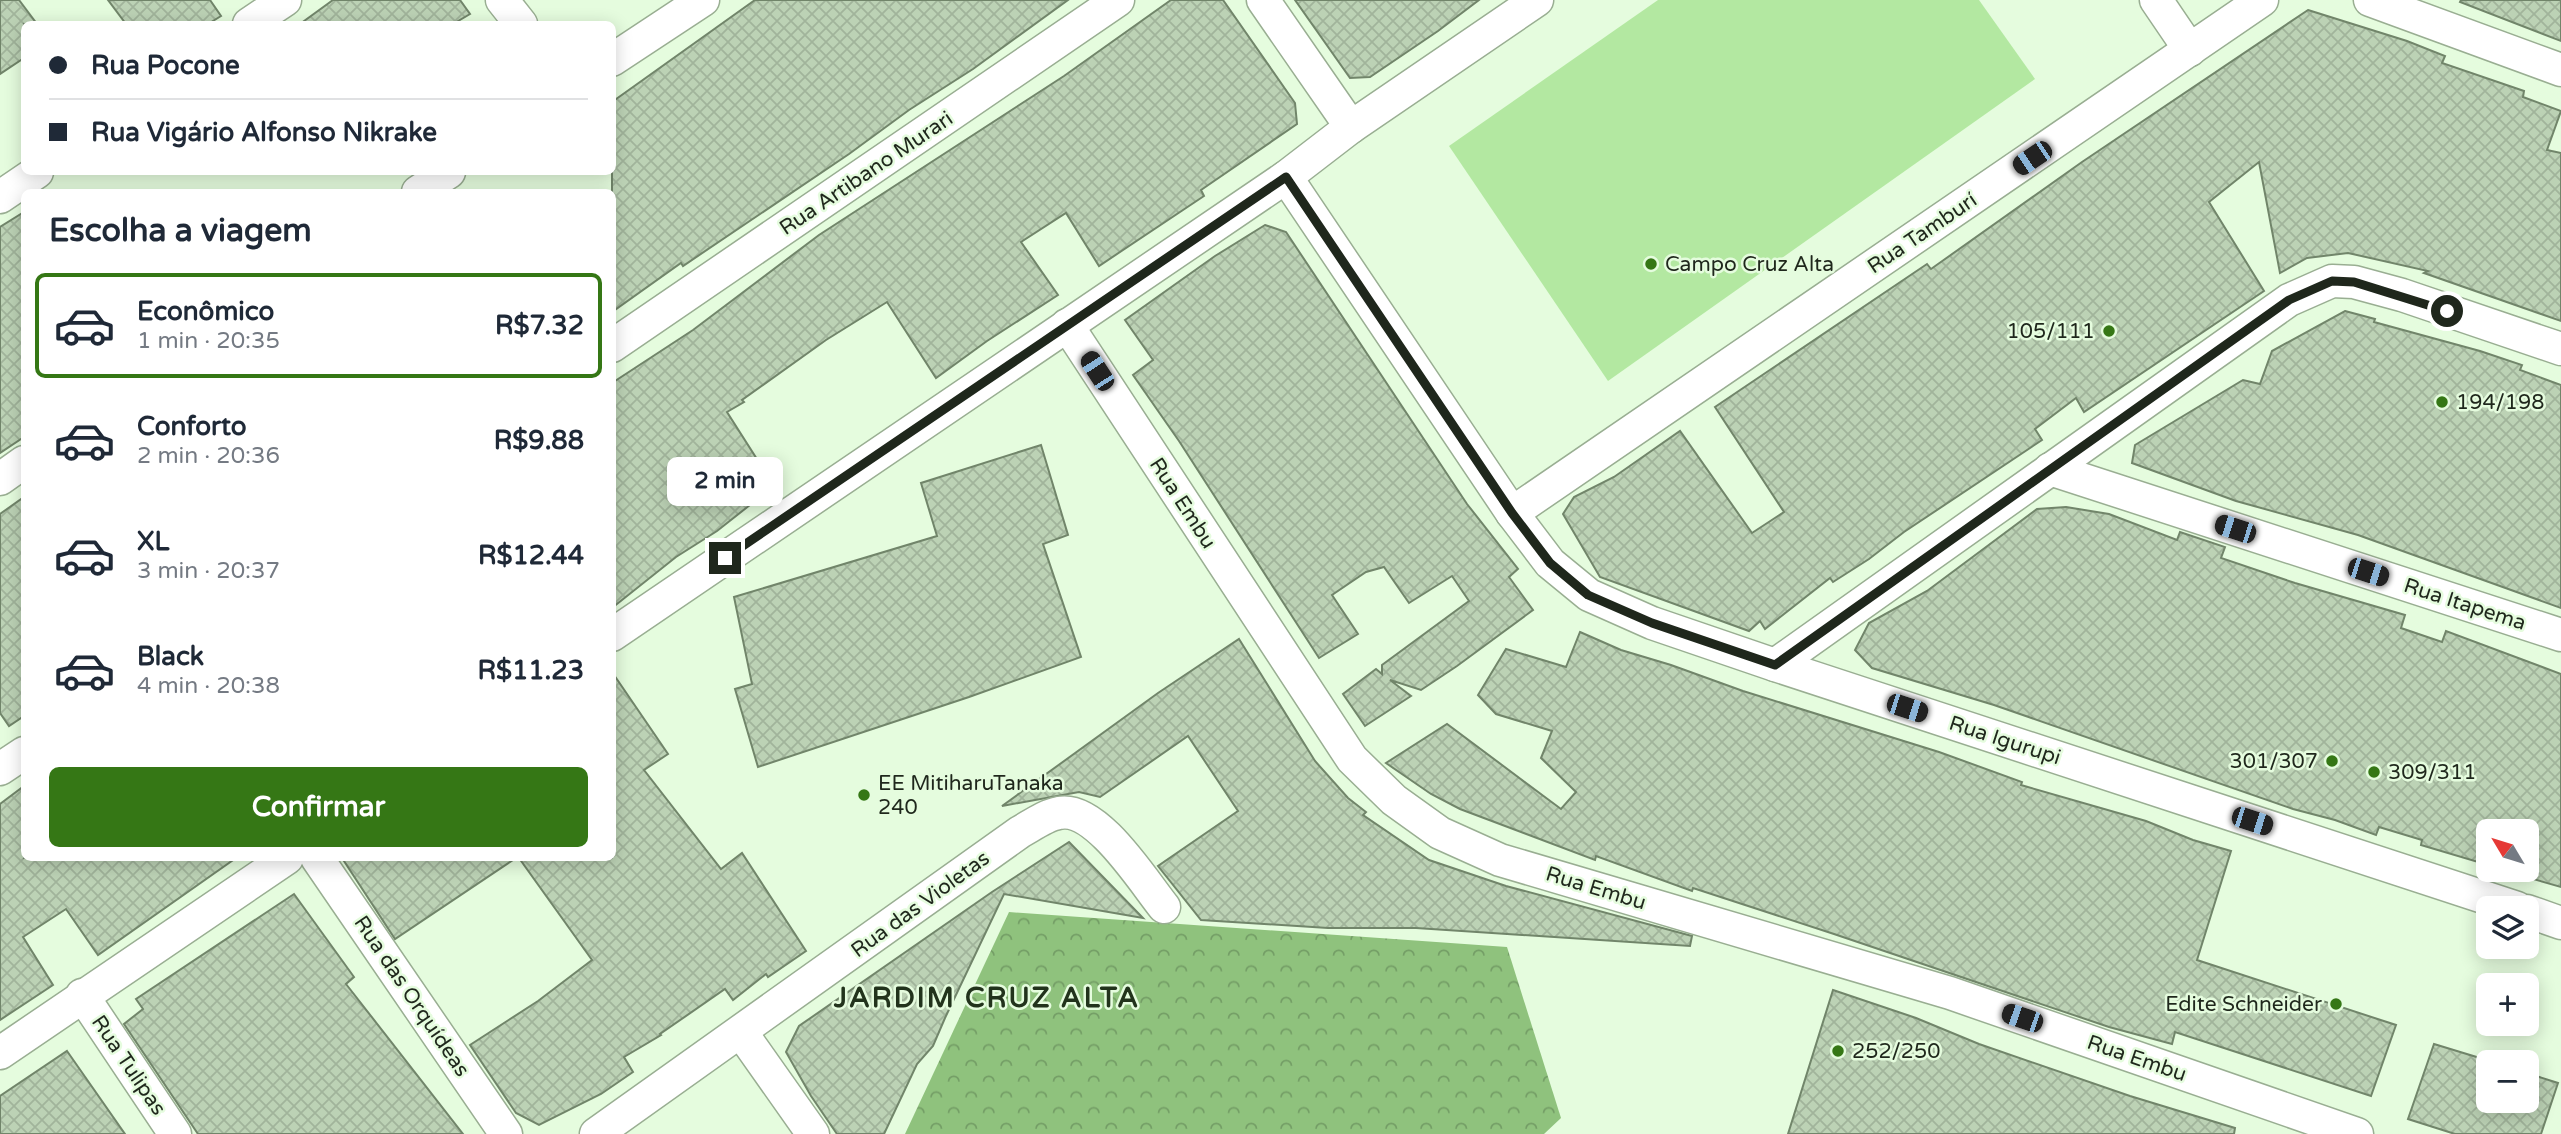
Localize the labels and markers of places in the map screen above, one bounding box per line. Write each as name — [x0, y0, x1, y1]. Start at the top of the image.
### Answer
place label: Campo Cruz Alta — [1665, 252, 1834, 277]
marker: Campo Cruz Alta — [1643, 256, 1659, 272]
place label: 105/111 — [2007, 319, 2095, 344]
marker: 105/111 — [2101, 323, 2117, 339]
place label: 194/198 — [2456, 390, 2544, 415]
marker: 194/198 — [2434, 394, 2450, 410]
place label: 301/307 — [2230, 749, 2318, 774]
marker: 301/307 — [2324, 753, 2340, 769]
place label: 309/311 — [2388, 760, 2476, 785]
marker: 309/311 — [2366, 764, 2382, 780]
place label: EE MitiharuTanaka 240 — [878, 771, 1064, 820]
marker: EE MitiharuTanaka 240 — [856, 787, 872, 803]
place label: Edite Schneider — [2165, 992, 2322, 1017]
marker: Edite Schneider — [2328, 996, 2344, 1012]
place label: 252/250 — [1852, 1039, 1940, 1064]
marker: 252/250 — [1830, 1043, 1846, 1059]

